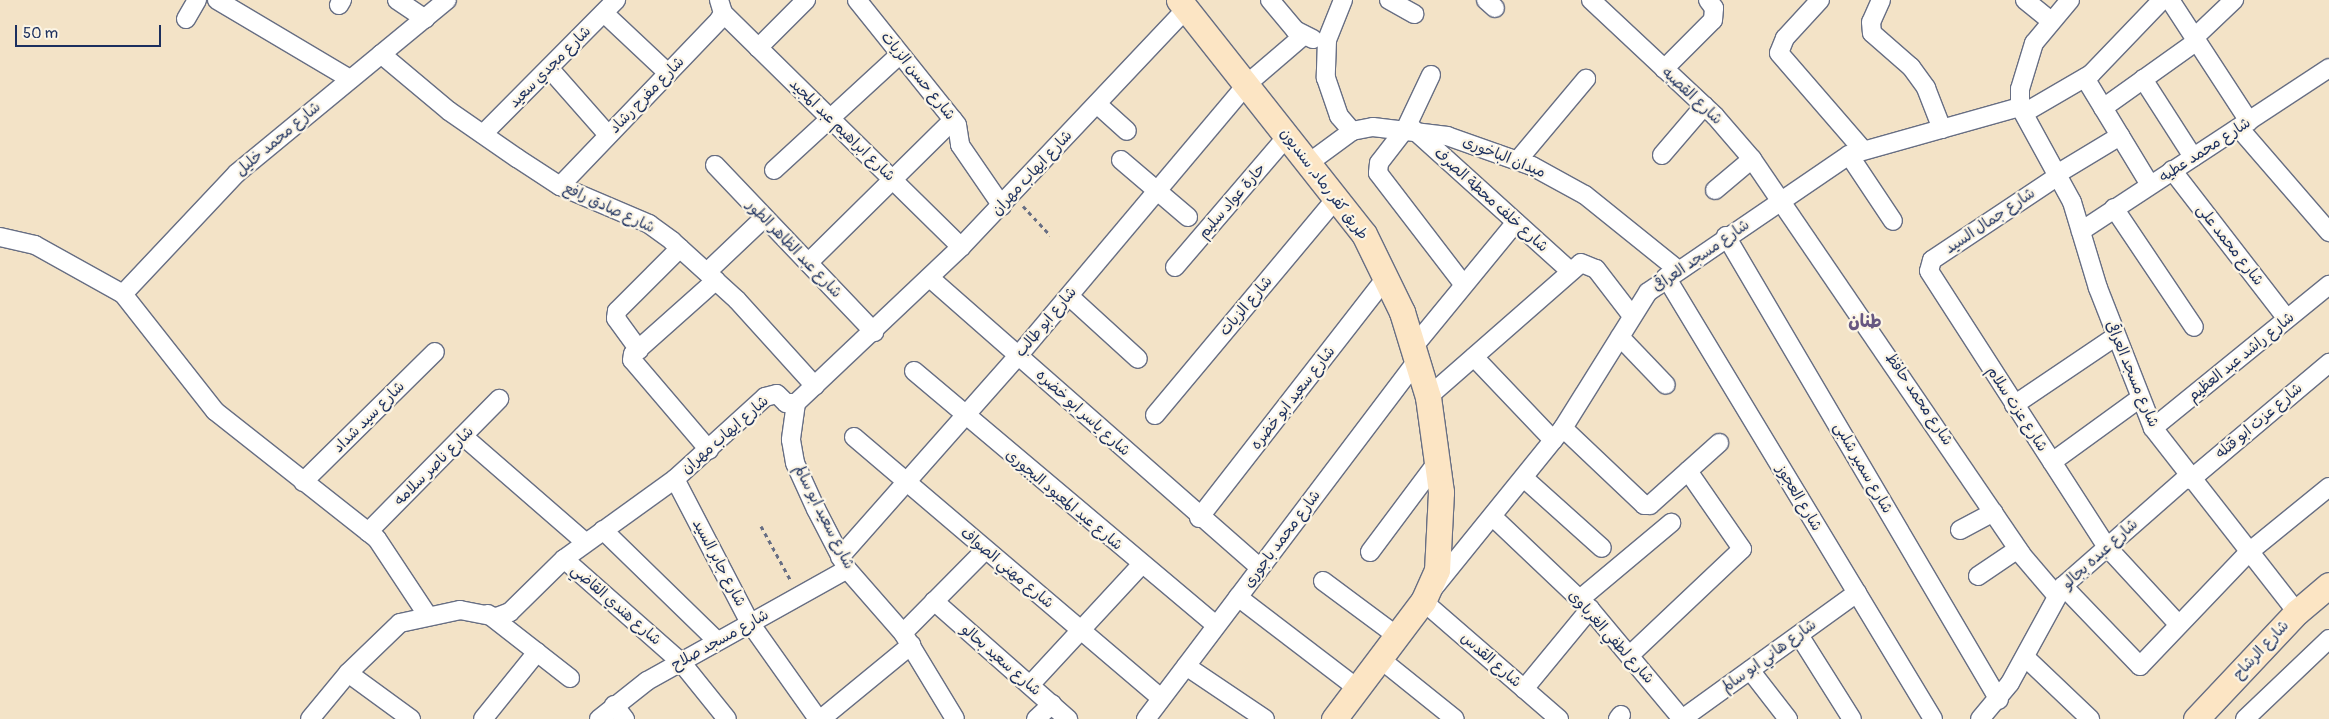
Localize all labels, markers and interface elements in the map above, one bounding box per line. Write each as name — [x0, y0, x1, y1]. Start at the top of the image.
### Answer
scale bar — [18, 15, 164, 47]
street label: شارع مجدي سعيد — [505, 22, 595, 112]
text: 50 m — [23, 24, 58, 43]
street label: شارع حسن الزيات — [877, 28, 959, 124]
street label: شارع مفرح رشاد — [606, 53, 688, 137]
street label: شارع القصبه — [1658, 64, 1726, 128]
street label: شارع ابراهيم عبد المجيد — [785, 75, 899, 185]
street label: شارع محمد خليل — [232, 98, 324, 180]
street label: شارع محمد عطيه — [2156, 114, 2254, 186]
street label: طريق كفر رماد, سنديون — [1276, 125, 1372, 243]
street label: شارع ايهاب مهران — [988, 127, 1076, 219]
street label: ميدان الباخورى — [1460, 132, 1548, 182]
street label: شارع خلف محطة الصرف — [1430, 144, 1552, 256]
street label: حارة عواد سليم — [1195, 160, 1269, 242]
street label: شارع صادق رافع — [561, 179, 657, 237]
street label: شارع جمال السيد — [1942, 184, 2038, 258]
street label: شارع عبد الظاهر الطور — [743, 196, 845, 302]
street label: شارع محمد على — [2193, 201, 2267, 289]
street label: شارع مسجد العراقى — [1649, 216, 1753, 296]
street label: شارع الزيات — [1216, 272, 1276, 340]
street label: شارع ابو طالب — [1012, 283, 1080, 361]
street label: شارع راشد عبد العظيم — [2184, 308, 2298, 406]
district label: طنان — [1848, 311, 1882, 333]
street label: شارع مسجد العراقى — [2101, 318, 2163, 430]
street label: شارع سعيد ابو خضره — [1247, 343, 1339, 453]
street label: شارع محمد حافظ — [1881, 349, 1957, 449]
street label: شارع عزت سلام — [1983, 363, 2051, 455]
street label: شارع ياسر ابو خضره — [1032, 366, 1134, 460]
street label: شارع سيد شداد — [330, 378, 408, 456]
street label: شارع عزت ابو قتله — [2212, 379, 2306, 463]
street label: شارع ايهاب مهران — [678, 392, 772, 478]
street label: شارع سمير شلبى — [1830, 419, 1896, 517]
street label: شارع ناصر سلامه — [390, 422, 478, 510]
street label: شارع عبد المعبود البجورى — [1002, 446, 1126, 554]
street label: شارع سعيد ابو سالم — [790, 462, 858, 572]
street label: شارع العجوز — [1772, 462, 1826, 534]
street label: شارع محمد باجورى — [1239, 487, 1325, 591]
street label: شارع عبده بجالو — [2058, 515, 2142, 593]
street label: شارع جابر السيد — [688, 516, 750, 610]
street label: شارع مهني الصواف — [957, 524, 1057, 612]
street label: شارع هندي القاضي — [567, 561, 665, 649]
street label: شارع لطفي الغرباوى — [1564, 586, 1658, 688]
street label: شارع مسجد صلاح — [668, 606, 772, 674]
street label: شارع هاني ابو سالم — [1718, 616, 1820, 696]
street label: شارع الرشاح — [2229, 617, 2293, 683]
street label: شارع سعيد بحالو — [957, 621, 1045, 699]
street label: شارع القدس — [1457, 629, 1525, 691]

